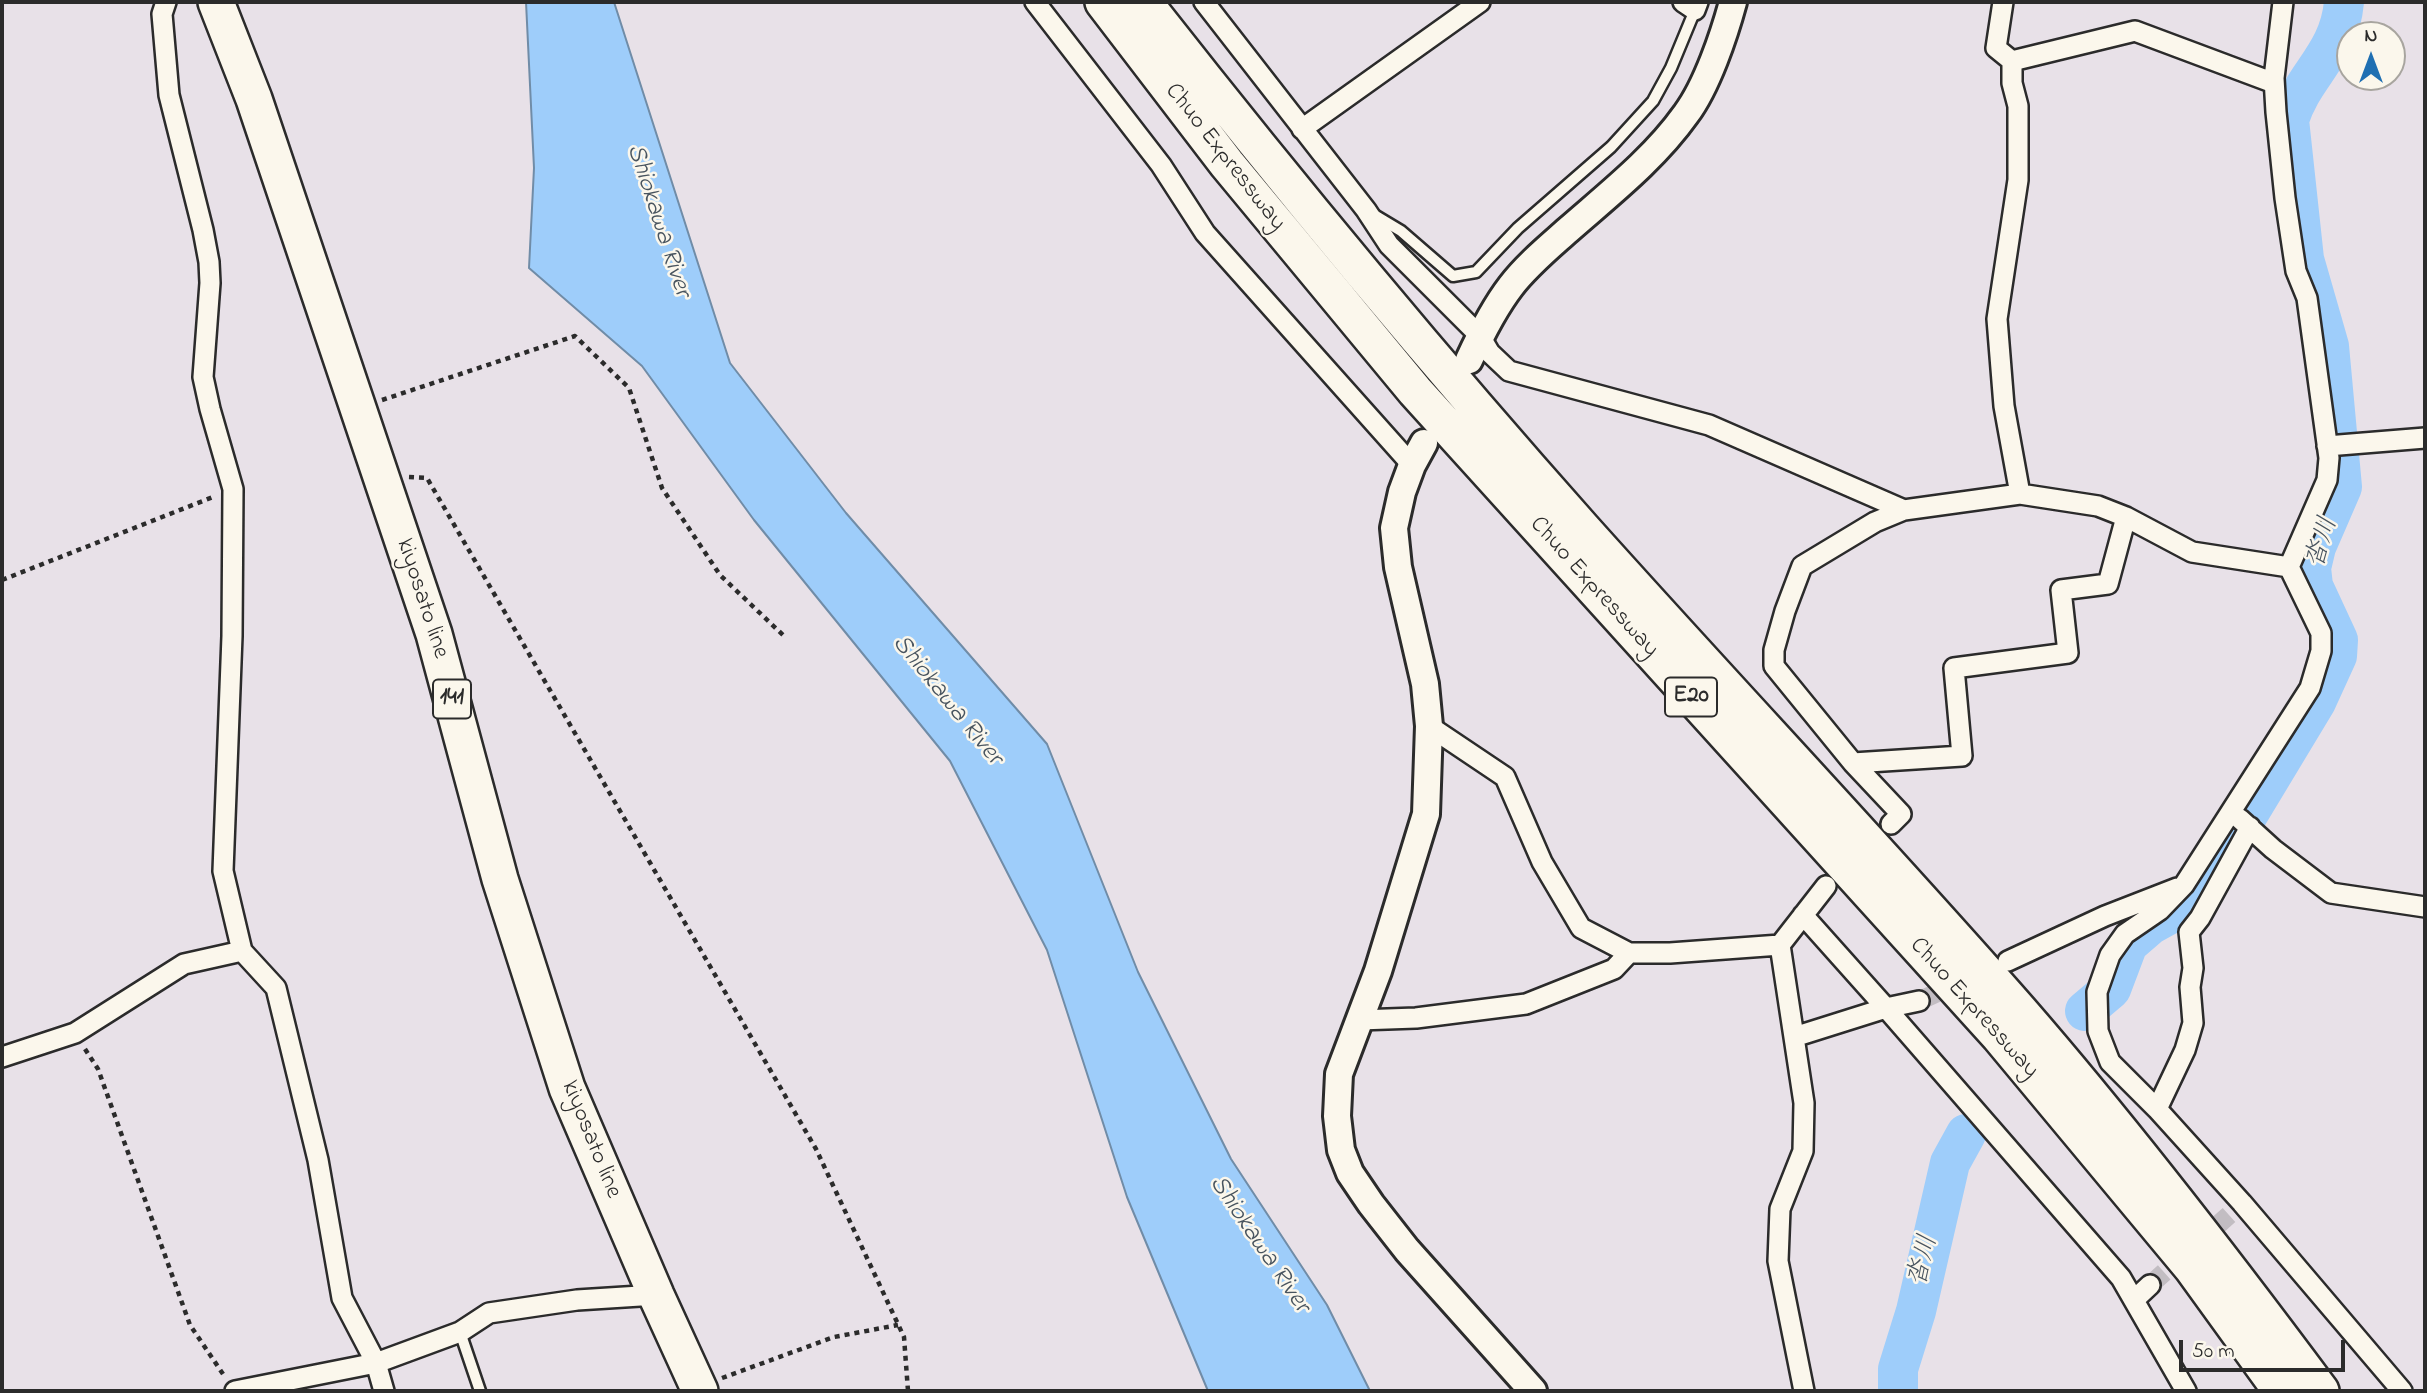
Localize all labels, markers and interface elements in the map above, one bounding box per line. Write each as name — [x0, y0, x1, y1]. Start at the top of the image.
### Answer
north arrow — [2336, 21, 2406, 91]
text: N — [2365, 23, 2377, 50]
street label: Chuo Expressway — [1157, 78, 1291, 238]
water label: Shiokawa River — [618, 141, 696, 301]
street label: Chuo Expressway — [1522, 512, 1664, 664]
water label: 沓川 — [2301, 514, 2347, 572]
street label: kiyosato line — [388, 536, 454, 662]
water label: Shiokawa River — [884, 629, 1008, 773]
road number: E20 — [1665, 678, 1717, 716]
road number: 141 — [433, 680, 471, 719]
street label: Chuo Expressway — [1902, 933, 2044, 1085]
street label: kiyosato line — [553, 1077, 627, 1203]
water label: Shiokawa River — [1201, 1170, 1315, 1320]
water label: 沓川 — [1904, 1232, 1946, 1290]
scale bar — [2182, 1326, 2348, 1370]
text: 50 m — [2192, 1337, 2235, 1367]

